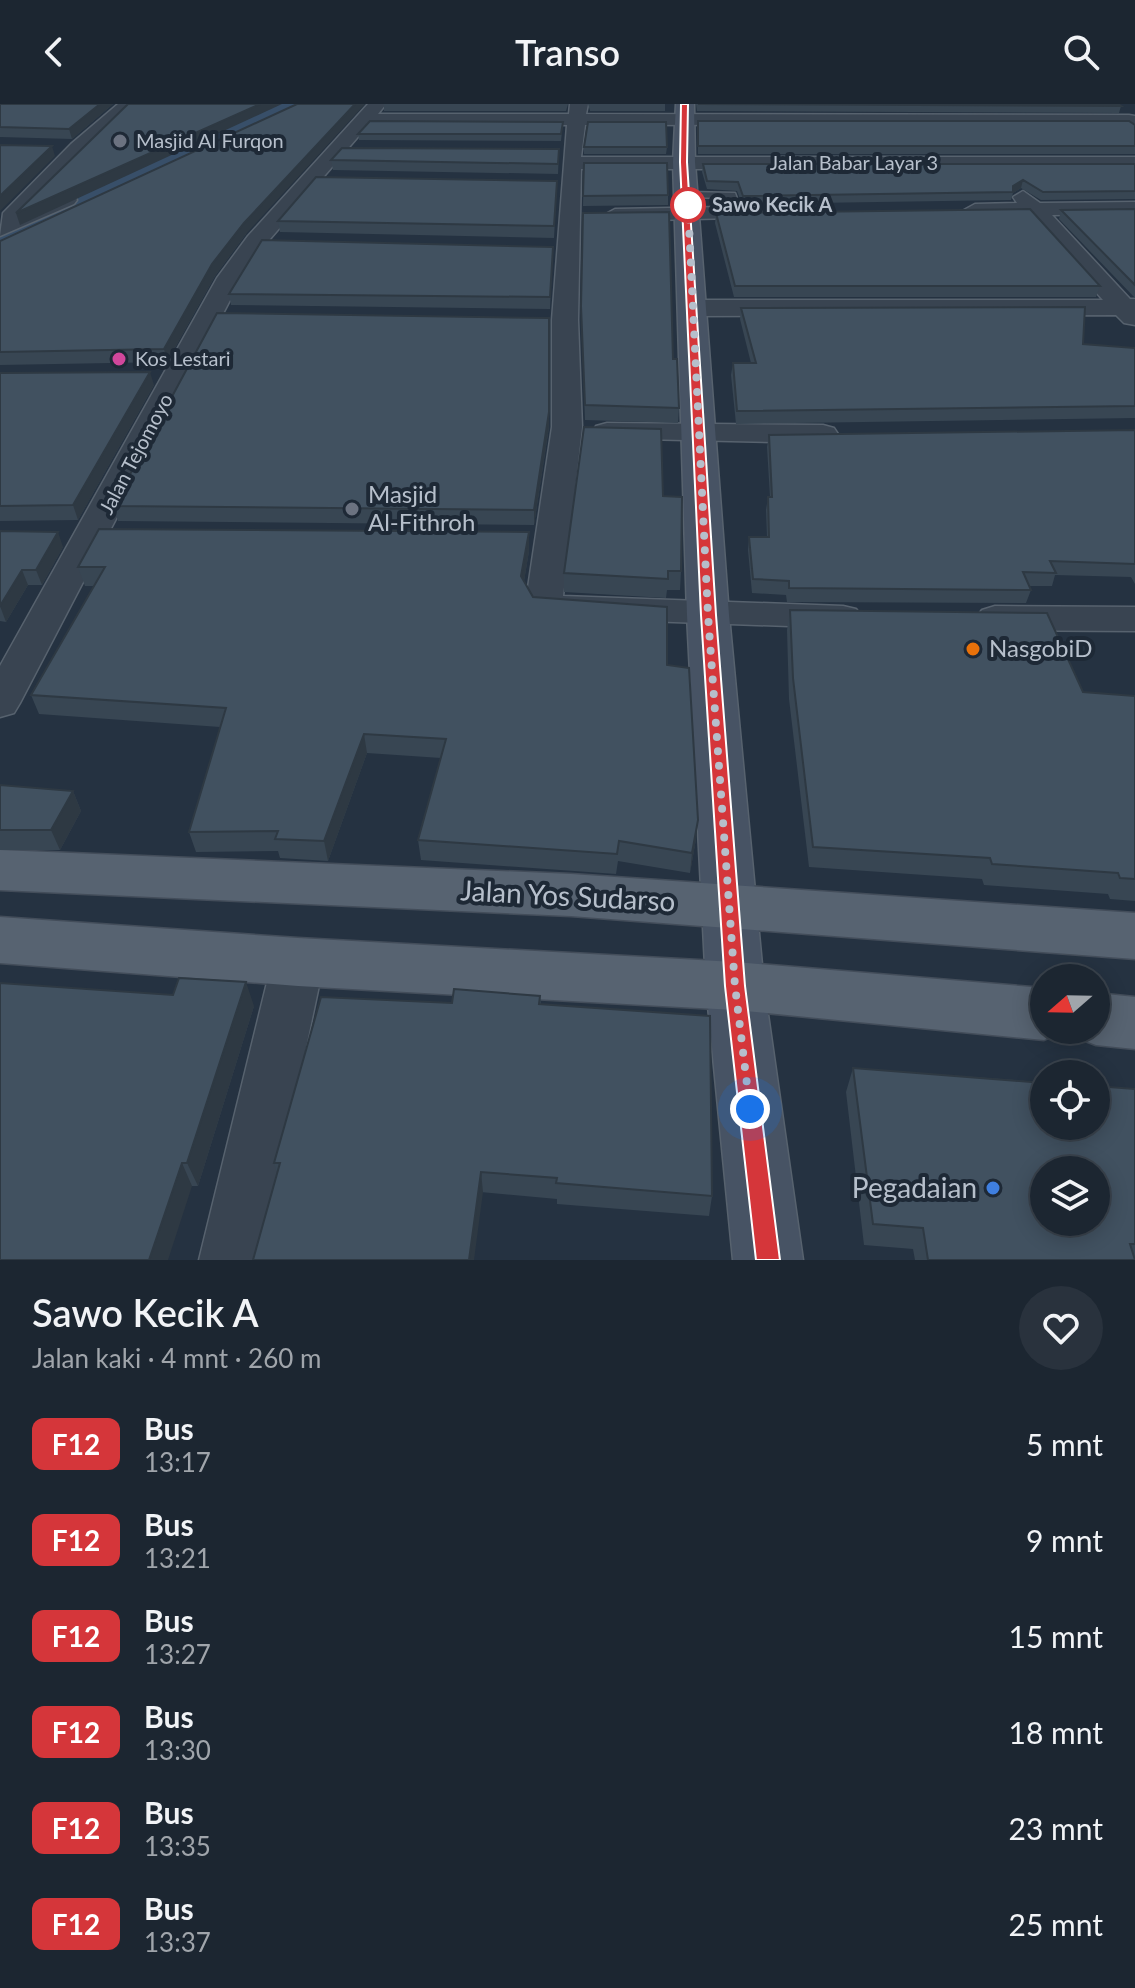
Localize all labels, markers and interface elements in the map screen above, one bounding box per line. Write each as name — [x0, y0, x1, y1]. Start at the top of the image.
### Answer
icon: back — [32, 30, 76, 74]
text: Transo — [515, 30, 620, 74]
icon: search — [1059, 30, 1103, 74]
place label: Masjid Al Furqon — [136, 128, 284, 152]
marker: Masjid Al Furqon — [111, 132, 129, 150]
street label: Jalan Babar Layar 3 — [770, 150, 938, 174]
marker: Sawo Kecik A — [671, 188, 705, 222]
place label: Sawo Kecik A — [712, 192, 832, 216]
place label: Kos Lestari — [135, 346, 231, 370]
marker: Kos Lestari — [110, 350, 128, 368]
street label: Jalan Tejomoyo — [93, 389, 177, 518]
place label: Masjid Al-Fithroh — [368, 479, 475, 536]
marker: Masjid Al-Fithroh — [343, 500, 361, 518]
place label: NasgobiD — [989, 633, 1092, 662]
marker: NasgobiD — [964, 640, 982, 658]
street label: Jalan Yos Sudarso — [460, 872, 676, 918]
north arrow — [1030, 964, 1110, 1044]
map controls — [1030, 964, 1110, 1236]
button: locate — [1030, 1060, 1110, 1140]
your location — [730, 1089, 770, 1129]
button: layers — [1030, 1156, 1110, 1236]
place label: Pegadaian — [852, 1170, 977, 1204]
marker: Pegadaian — [984, 1179, 1002, 1197]
button: heart — [1019, 1286, 1103, 1370]
text: Sawo Kecik A — [32, 1289, 259, 1335]
text: Jalan kaki · 4 mnt · 260 m — [32, 1342, 321, 1374]
text: Bus — [144, 1410, 194, 1446]
text: 5 mnt — [1026, 1426, 1103, 1462]
text: F12 — [52, 1427, 100, 1461]
text: 13:17 — [144, 1446, 211, 1478]
text: Bus — [144, 1506, 194, 1542]
text: 9 mnt — [1026, 1522, 1103, 1558]
text: F12 — [52, 1523, 100, 1557]
text: 13:21 — [144, 1542, 211, 1574]
text: Bus — [144, 1602, 194, 1638]
text: 15 mnt — [1009, 1618, 1103, 1654]
text: F12 — [52, 1619, 100, 1653]
text: 13:27 — [144, 1638, 211, 1670]
text: Bus — [144, 1698, 194, 1734]
text: 18 mnt — [1009, 1714, 1103, 1750]
text: F12 — [52, 1715, 100, 1749]
text: 13:30 — [144, 1734, 211, 1766]
text: Bus — [144, 1794, 194, 1830]
text: 23 mnt — [1009, 1810, 1103, 1846]
text: F12 — [52, 1811, 100, 1845]
text: 13:35 — [144, 1830, 211, 1862]
text: Bus — [144, 1890, 194, 1926]
text: 25 mnt — [1009, 1906, 1103, 1942]
text: F12 — [52, 1907, 100, 1941]
text: 13:37 — [144, 1926, 211, 1958]

